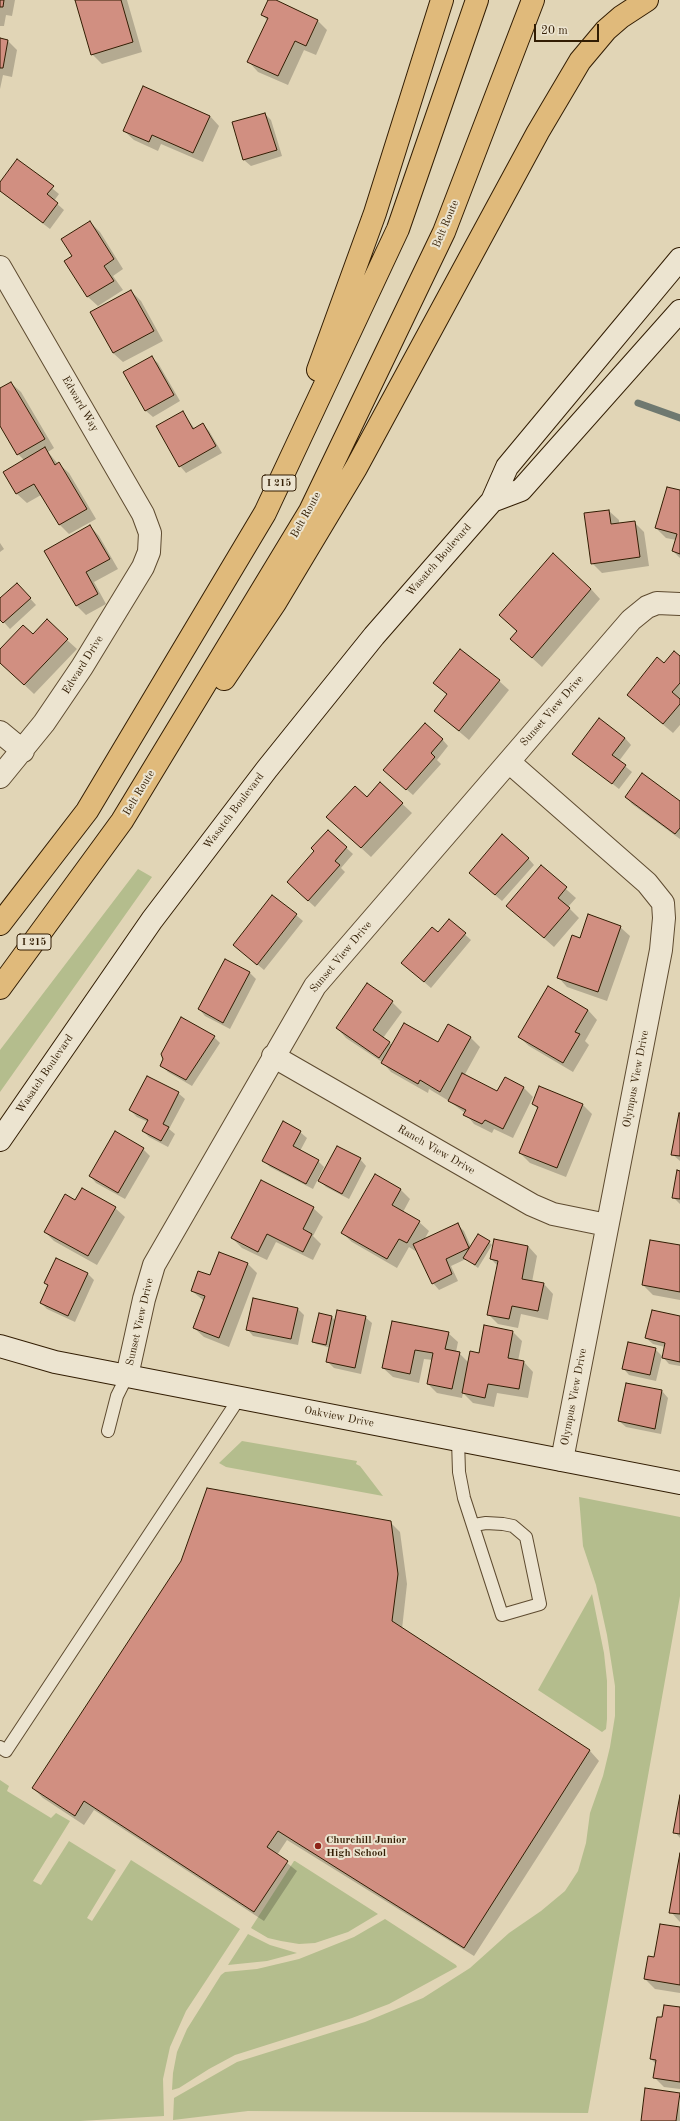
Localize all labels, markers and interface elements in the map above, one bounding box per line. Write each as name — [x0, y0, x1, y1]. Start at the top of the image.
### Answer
scale bar — [536, 16, 601, 42]
text: 20 m — [541, 25, 568, 37]
street label: Belt Route — [430, 198, 462, 250]
street label: Edward Way — [59, 374, 101, 434]
road number: I 215 — [262, 475, 296, 491]
street label: Belt Route — [288, 490, 324, 540]
street label: Wasatch Boulevard — [404, 521, 474, 599]
street label: Edward Drive — [60, 633, 106, 697]
street label: Sunset View Drive — [518, 673, 586, 749]
street label: Belt Route — [120, 768, 158, 818]
street label: Wasatch Boulevard — [201, 770, 267, 852]
street label: Sunset View Drive — [307, 918, 375, 996]
road number: I 215 — [17, 934, 51, 950]
street label: Olympus View Drive — [620, 1029, 652, 1129]
street label: Wasatch Boulevard — [14, 1032, 76, 1116]
street label: Ranch View Drive — [395, 1122, 477, 1178]
street label: Sunset View Drive — [124, 1277, 156, 1367]
street label: Olympus View Drive — [558, 1347, 590, 1447]
street label: Oakview Drive — [303, 1404, 375, 1430]
place label: Churchill Junior High School — [326, 1833, 406, 1859]
marker: Churchill Junior High School — [313, 1841, 323, 1851]

